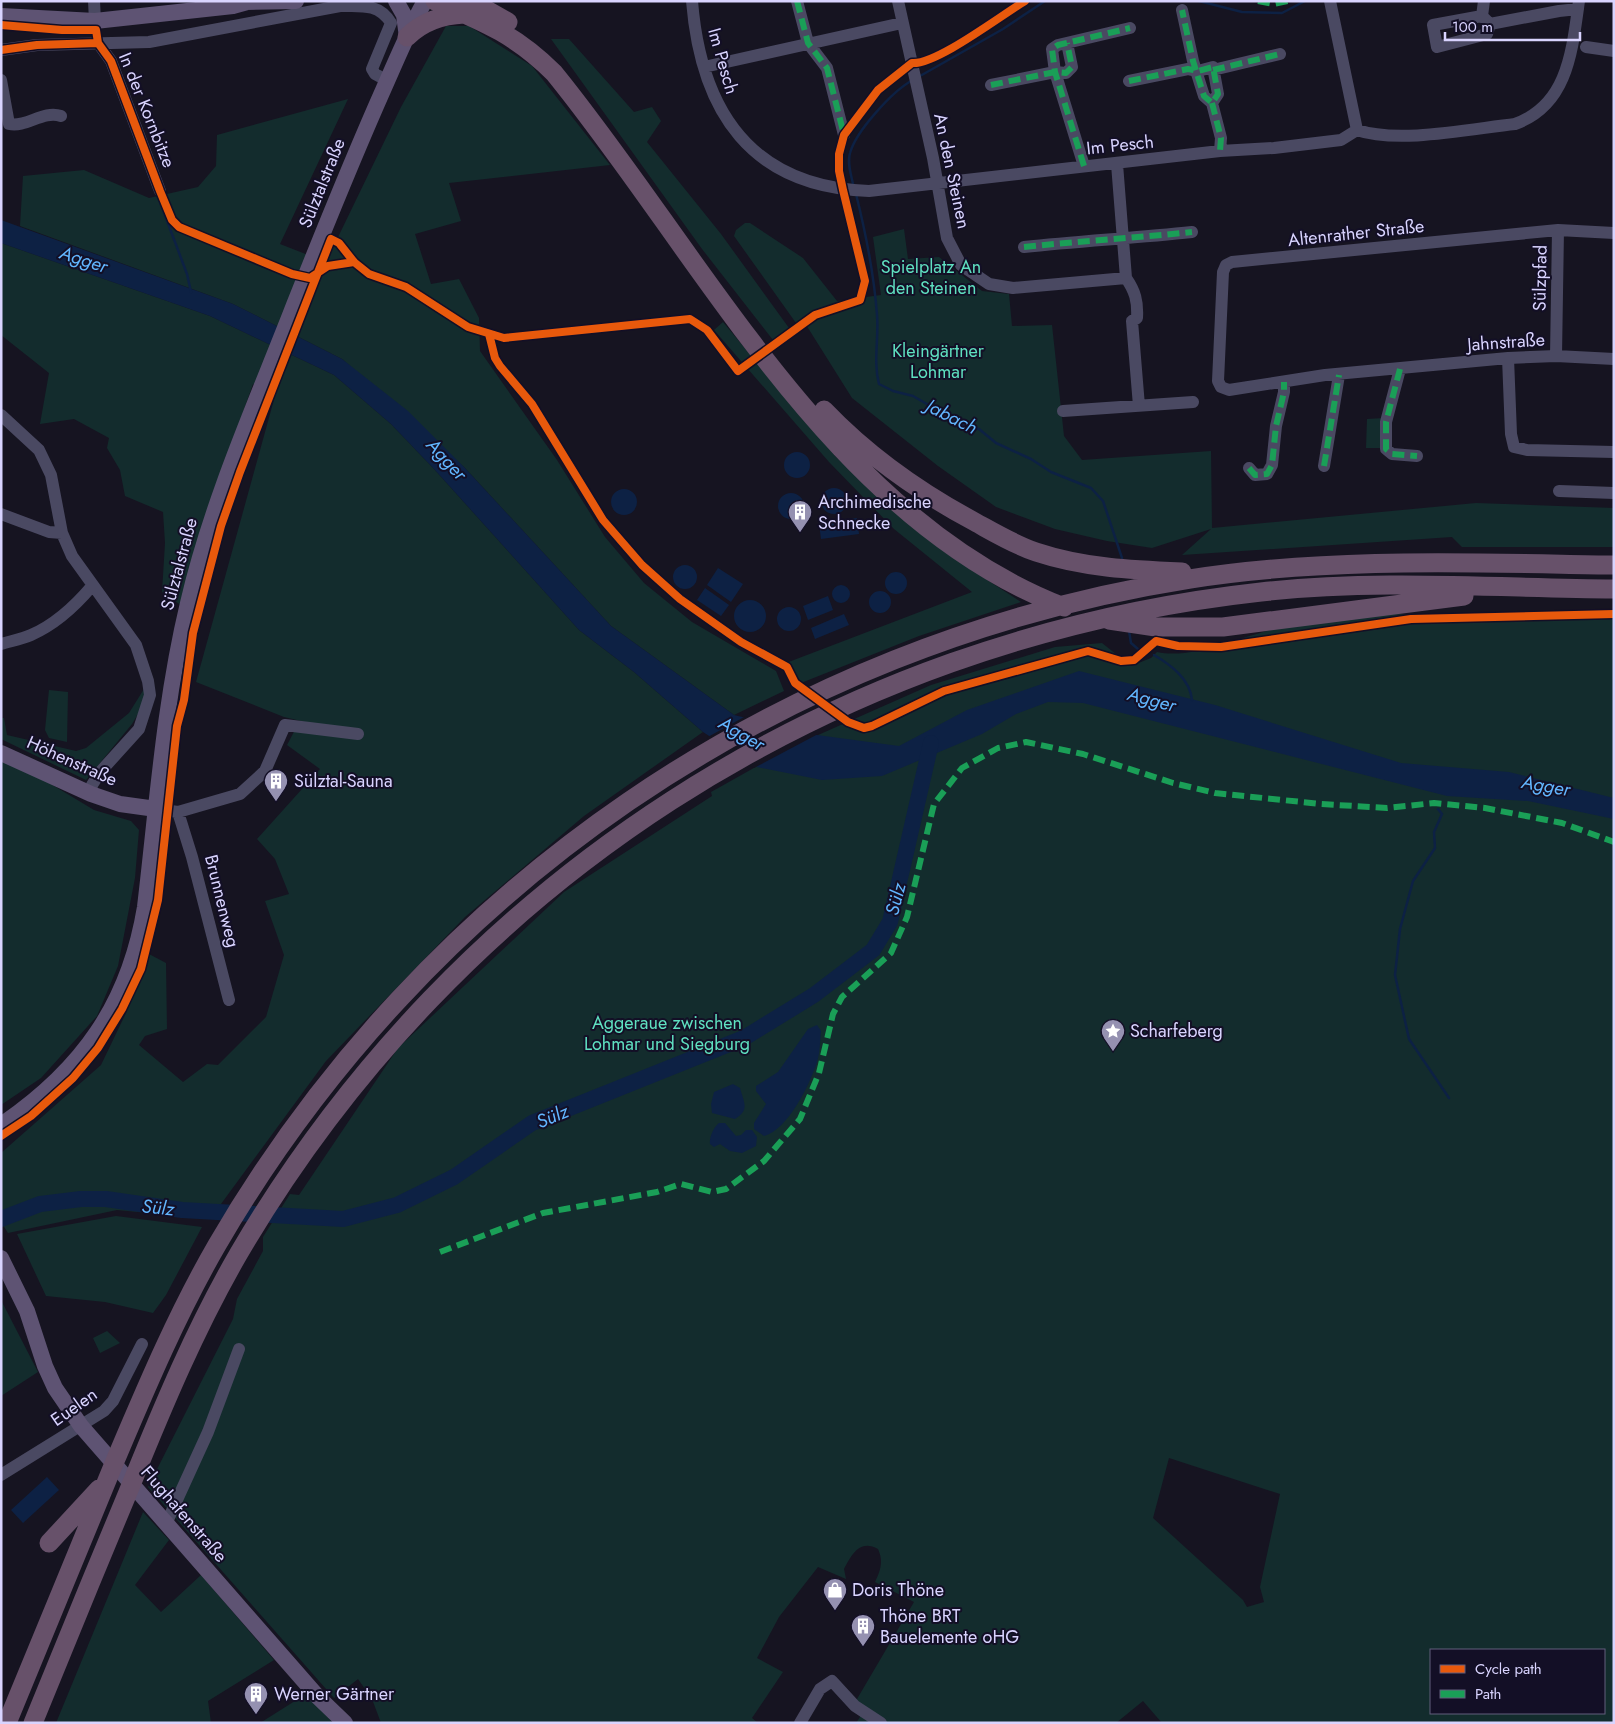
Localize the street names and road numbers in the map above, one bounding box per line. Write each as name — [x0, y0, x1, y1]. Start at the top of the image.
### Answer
street label: Im Pesch — [701, 25, 745, 97]
street label: In der Kornbitze — [112, 49, 182, 171]
street label: An den Steinen — [927, 111, 977, 231]
street label: Im Pesch — [1085, 129, 1155, 161]
street label: Sülztalstraße — [292, 134, 352, 232]
street label: Altenrather Straße — [1287, 213, 1425, 253]
street label: Sülzpfad — [1526, 245, 1554, 311]
street label: Jahnstraße — [1464, 326, 1546, 358]
street label: Sülztalstraße — [154, 515, 204, 613]
street label: Höhenstraße — [23, 729, 121, 793]
street label: Brunnenweg — [198, 852, 246, 950]
street label: Euelen — [45, 1382, 103, 1432]
street label: Flughafenstraße — [135, 1460, 233, 1568]

